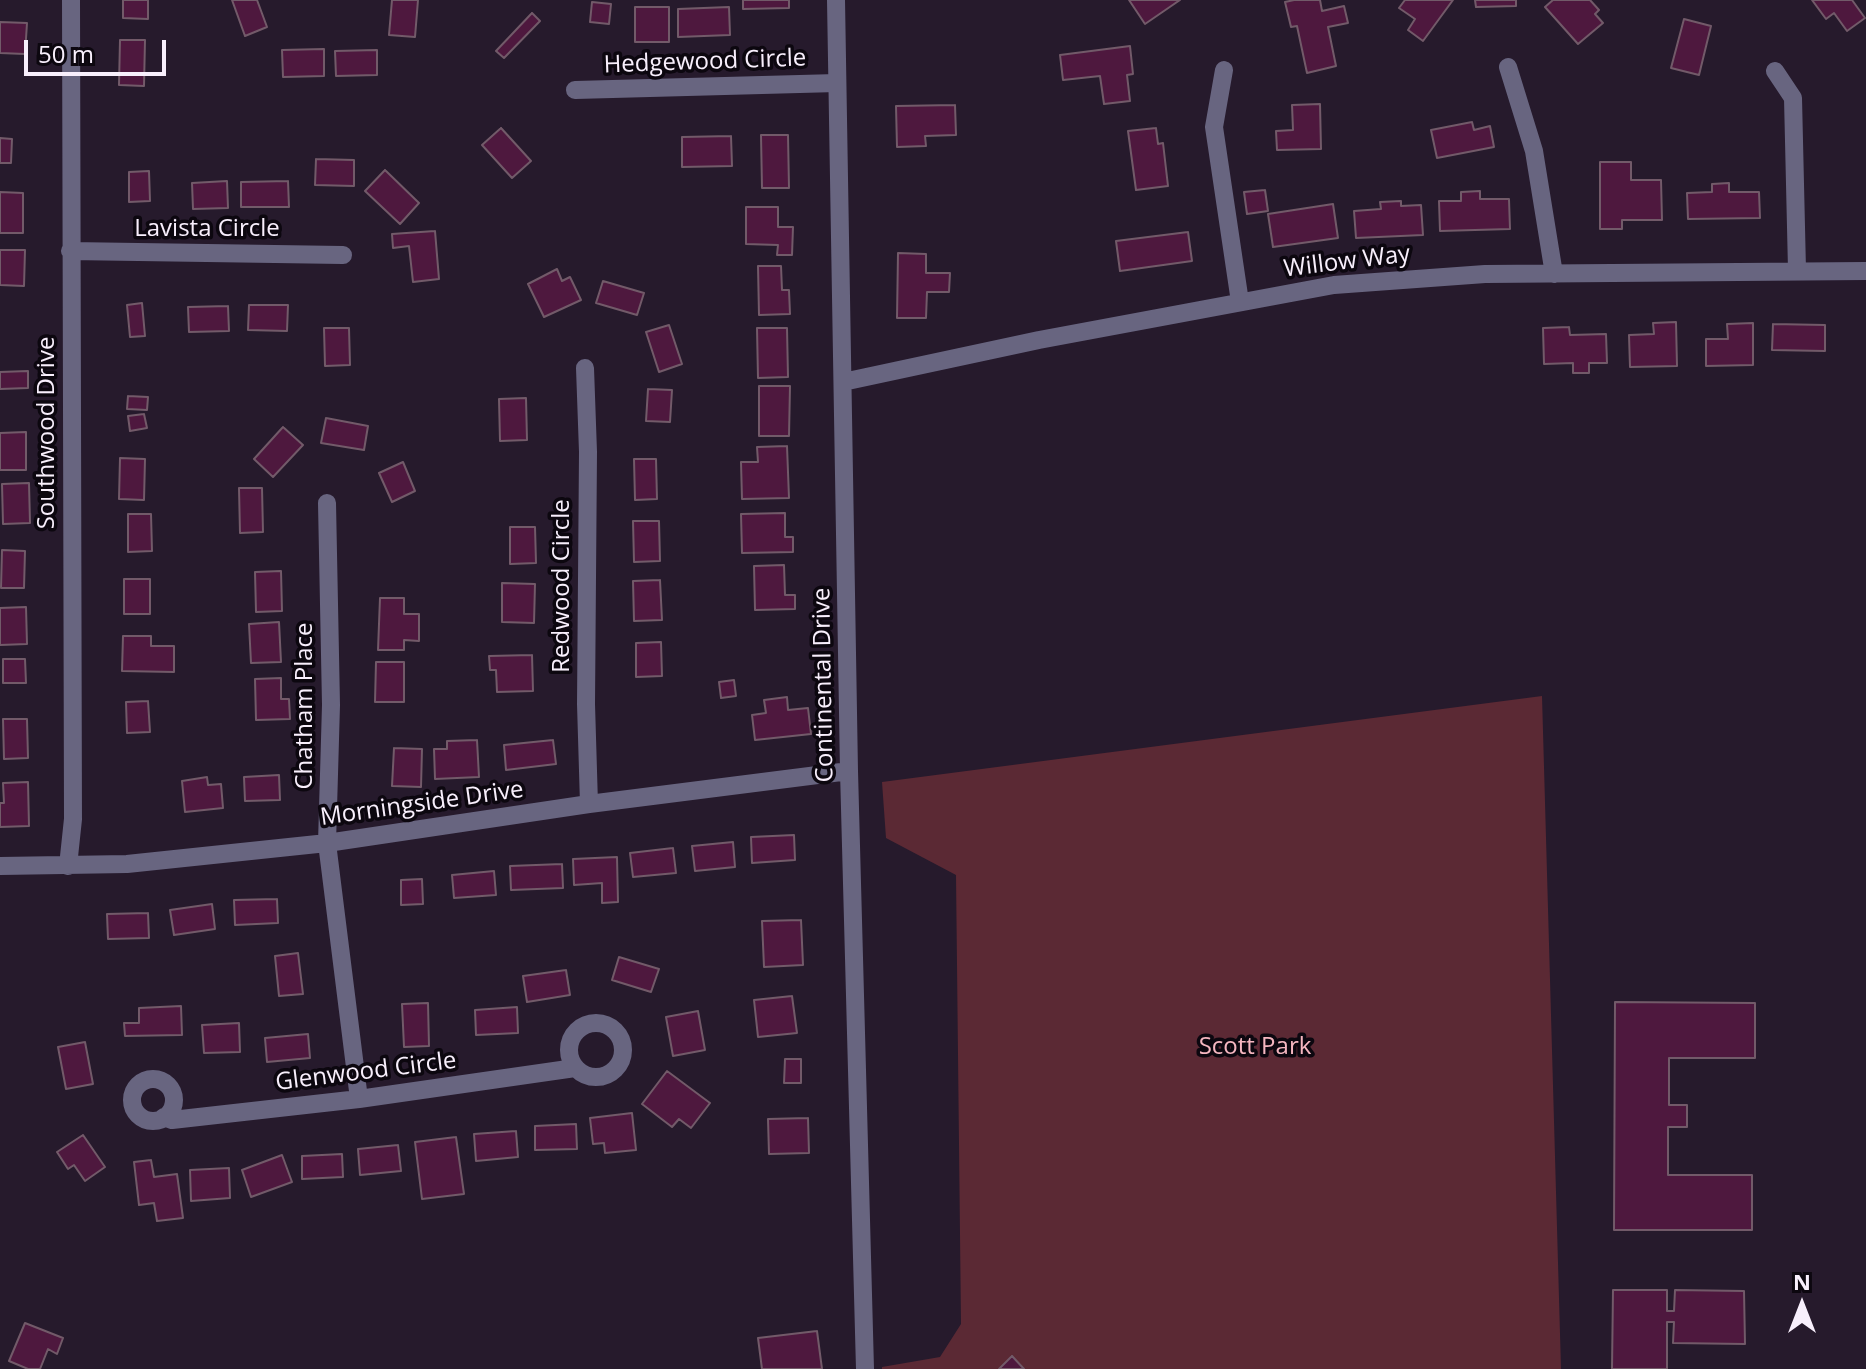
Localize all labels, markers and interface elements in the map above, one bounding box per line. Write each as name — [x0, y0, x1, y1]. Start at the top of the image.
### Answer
scale bar — [28, 24, 170, 74]
text: 50 m — [38, 37, 94, 70]
street label: Hedgewood Circle — [603, 44, 807, 80]
street label: Lavista Circle — [134, 215, 280, 243]
street label: Willow Way — [1282, 240, 1412, 284]
street label: Southwood Drive — [33, 337, 61, 529]
street label: Redwood Circle — [548, 499, 576, 673]
street label: Continental Drive — [808, 587, 840, 783]
street label: Chatham Place — [291, 622, 319, 790]
street label: Morningside Drive — [318, 775, 526, 833]
park label: Scott Park — [1199, 1033, 1311, 1061]
street label: Glenwood Circle — [274, 1047, 458, 1097]
north arrow — [1762, 1265, 1842, 1345]
text: N — [1793, 1266, 1811, 1296]

